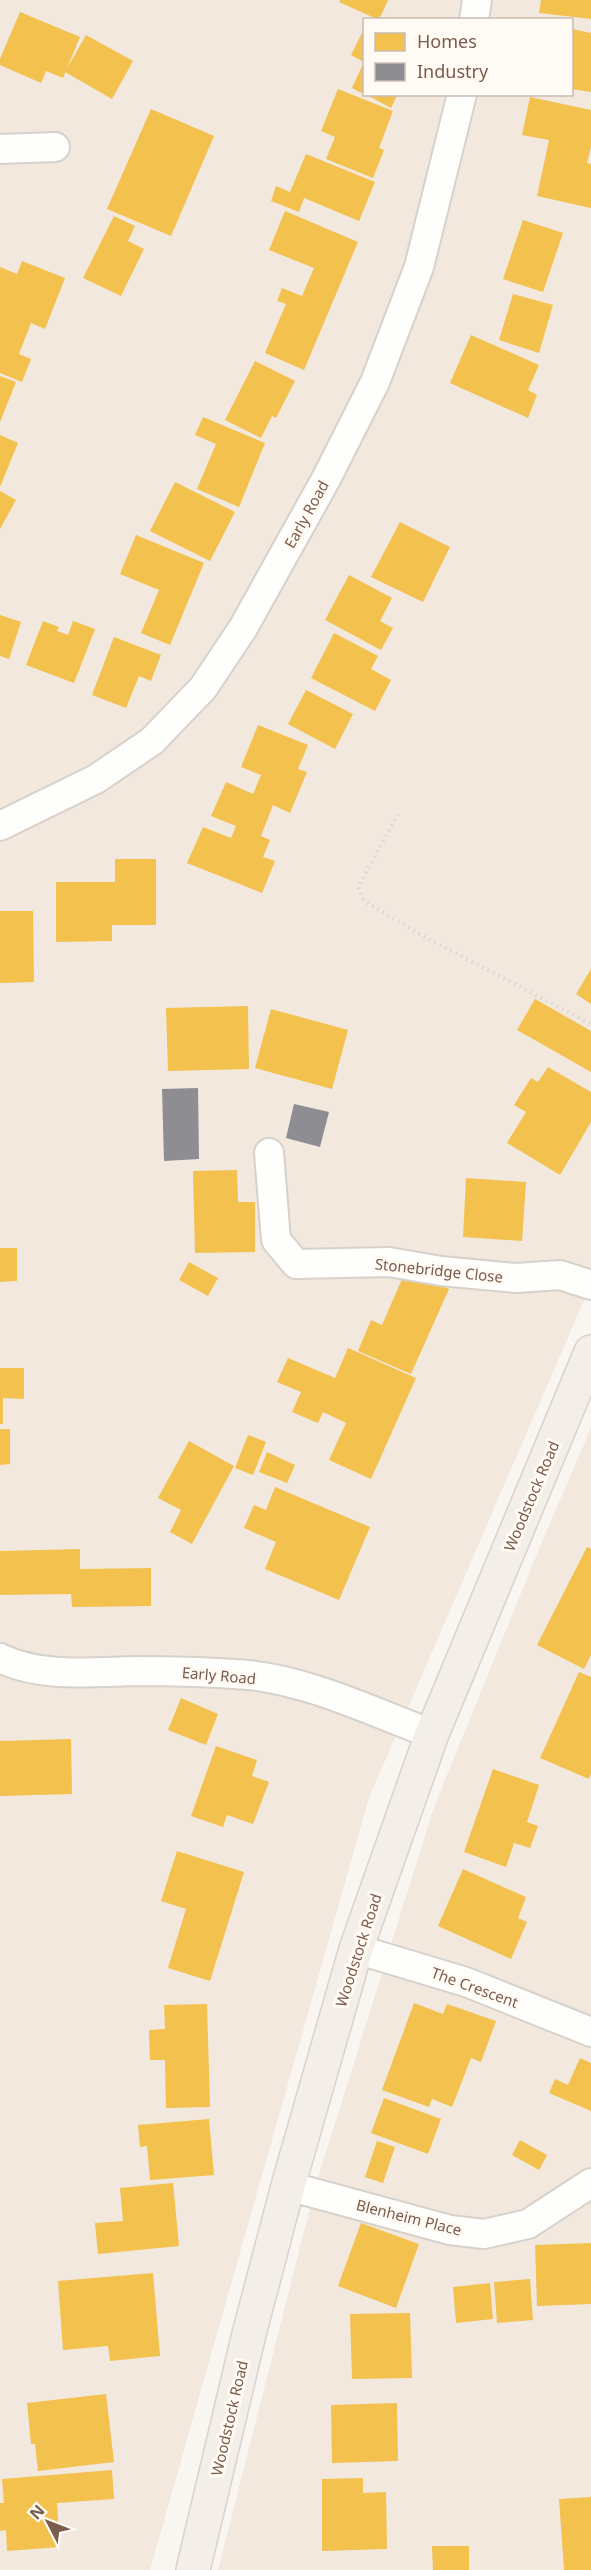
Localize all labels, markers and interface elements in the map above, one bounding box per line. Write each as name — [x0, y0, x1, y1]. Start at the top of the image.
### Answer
legend — [363, 18, 573, 96]
text: Homes — [417, 29, 477, 53]
text: Industry — [417, 59, 489, 83]
street label: Early Road — [279, 477, 333, 551]
street label: Stonebridge Close — [374, 1253, 504, 1287]
street label: Woodstock Road — [499, 1438, 563, 1554]
street label: Early Road — [181, 1662, 257, 1688]
street label: Woodstock Road — [330, 1891, 386, 2009]
street label: The Crescent — [429, 1962, 522, 2012]
street label: Blenheim Place — [354, 2194, 464, 2240]
street label: Woodstock Road — [206, 2358, 252, 2478]
north arrow — [18, 2492, 78, 2552]
text: N — [24, 2500, 49, 2524]

